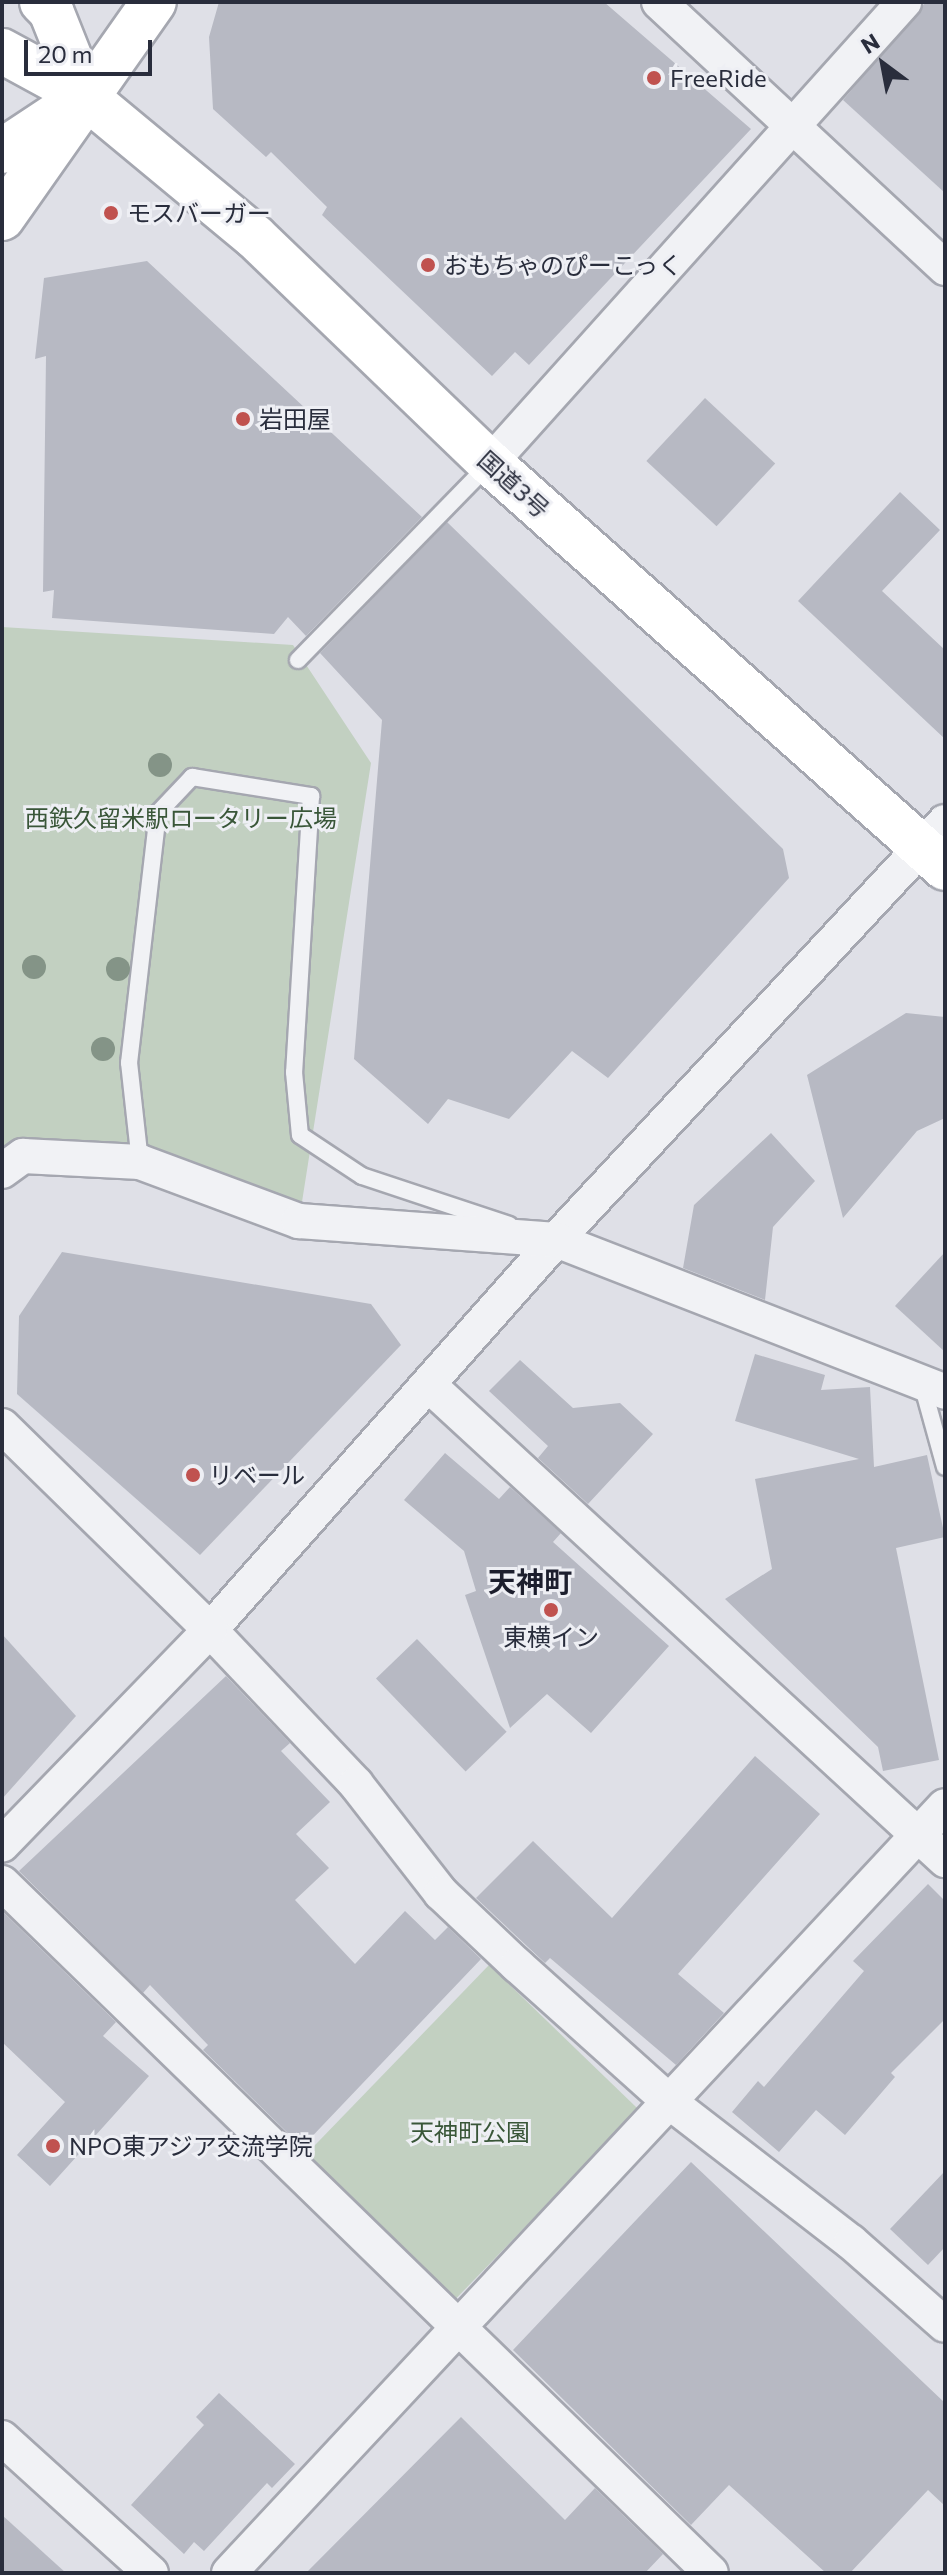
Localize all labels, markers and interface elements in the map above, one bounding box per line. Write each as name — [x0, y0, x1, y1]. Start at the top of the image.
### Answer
scale bar — [28, 24, 156, 74]
north arrow — [843, 24, 923, 104]
text: N — [856, 27, 884, 59]
text: 20 m — [38, 39, 92, 68]
place label: FreeRide — [670, 64, 767, 92]
marker: FreeRide — [645, 69, 663, 87]
place label: モスバーガー — [127, 199, 271, 227]
marker: モスバーガー — [102, 204, 120, 222]
place label: おもちゃのぴーこっく — [444, 251, 684, 279]
marker: おもちゃのぴーこっく — [419, 256, 437, 274]
place label: 岩田屋 — [259, 405, 331, 433]
marker: 岩田屋 — [234, 410, 252, 428]
street label: 国道3号 — [473, 445, 555, 523]
park label: 西鉄久留米駅ロータリー広場 — [25, 804, 337, 832]
place label: リベール — [209, 1461, 305, 1489]
marker: リベール — [184, 1466, 202, 1484]
district label: 天神町 — [488, 1564, 572, 1598]
marker: 東横イン — [542, 1601, 560, 1619]
place label: 東横イン — [503, 1623, 599, 1651]
park label: 天神町公園 — [410, 2118, 530, 2146]
place label: NPO東アジア交流学院 — [69, 2132, 314, 2160]
marker: NPO東アジア交流学院 — [44, 2137, 62, 2155]

